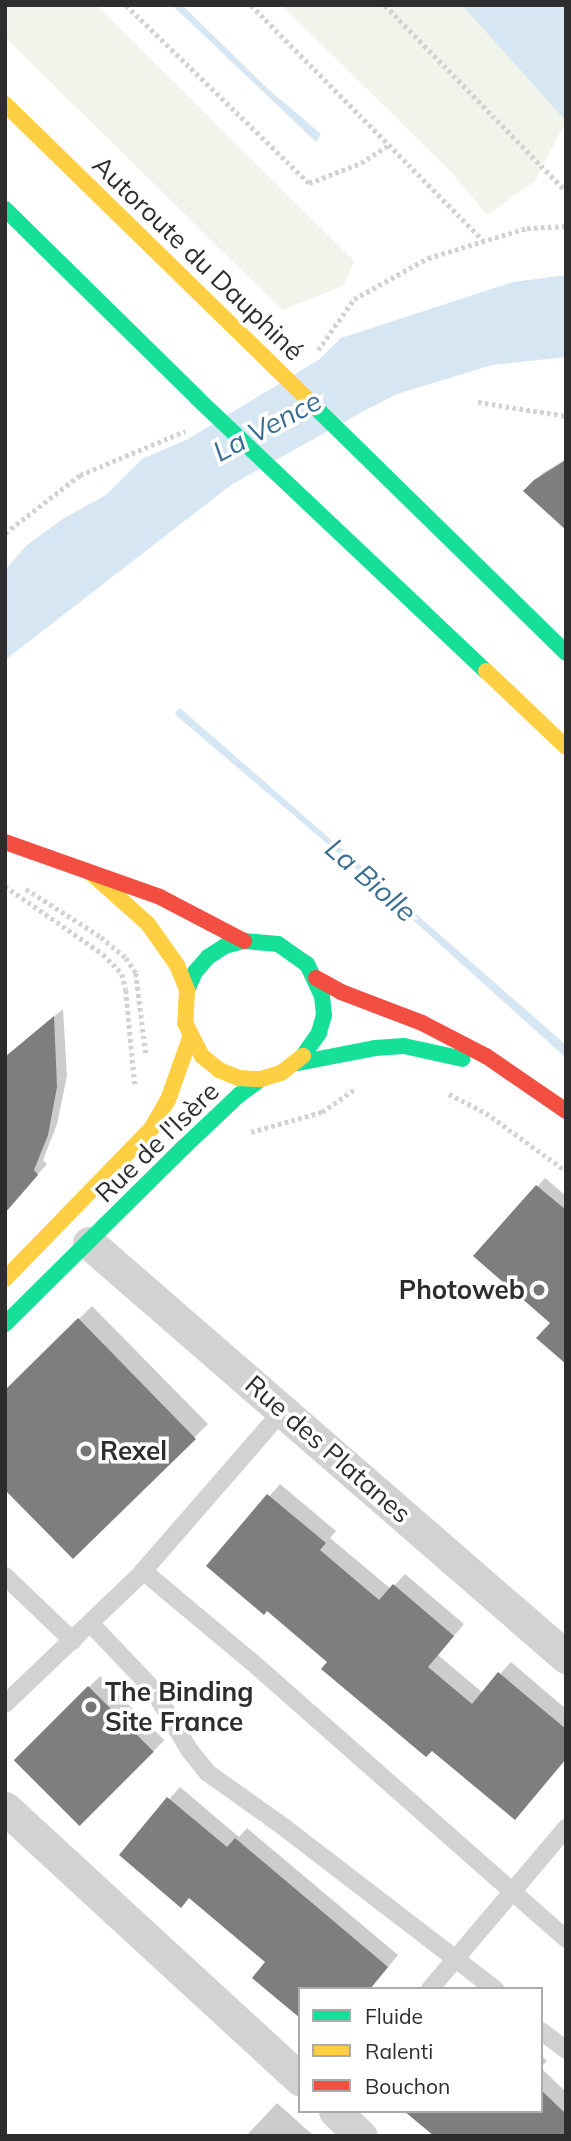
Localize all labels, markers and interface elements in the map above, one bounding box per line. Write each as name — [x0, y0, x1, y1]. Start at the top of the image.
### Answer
street label: Autoroute du Dauphiné — [86, 149, 310, 367]
water label: La Vence — [207, 384, 327, 468]
water label: La Biolle — [319, 831, 423, 929]
street label: Rue de l'Isère — [89, 1075, 225, 1209]
place label: Photoweb — [399, 1274, 525, 1306]
marker: Photoweb — [531, 1282, 547, 1298]
street label: Rue des Platanes — [239, 1369, 417, 1529]
place label: Rexel — [100, 1435, 167, 1467]
marker: Rexel — [78, 1443, 94, 1459]
place label: The Binding Site France — [105, 1676, 253, 1738]
marker: The Binding Site France — [83, 1699, 99, 1715]
legend — [298, 1987, 543, 2113]
text: Fluide — [365, 2003, 423, 2029]
text: Ralenti — [365, 2038, 433, 2064]
text: Bouchon — [365, 2073, 450, 2099]

